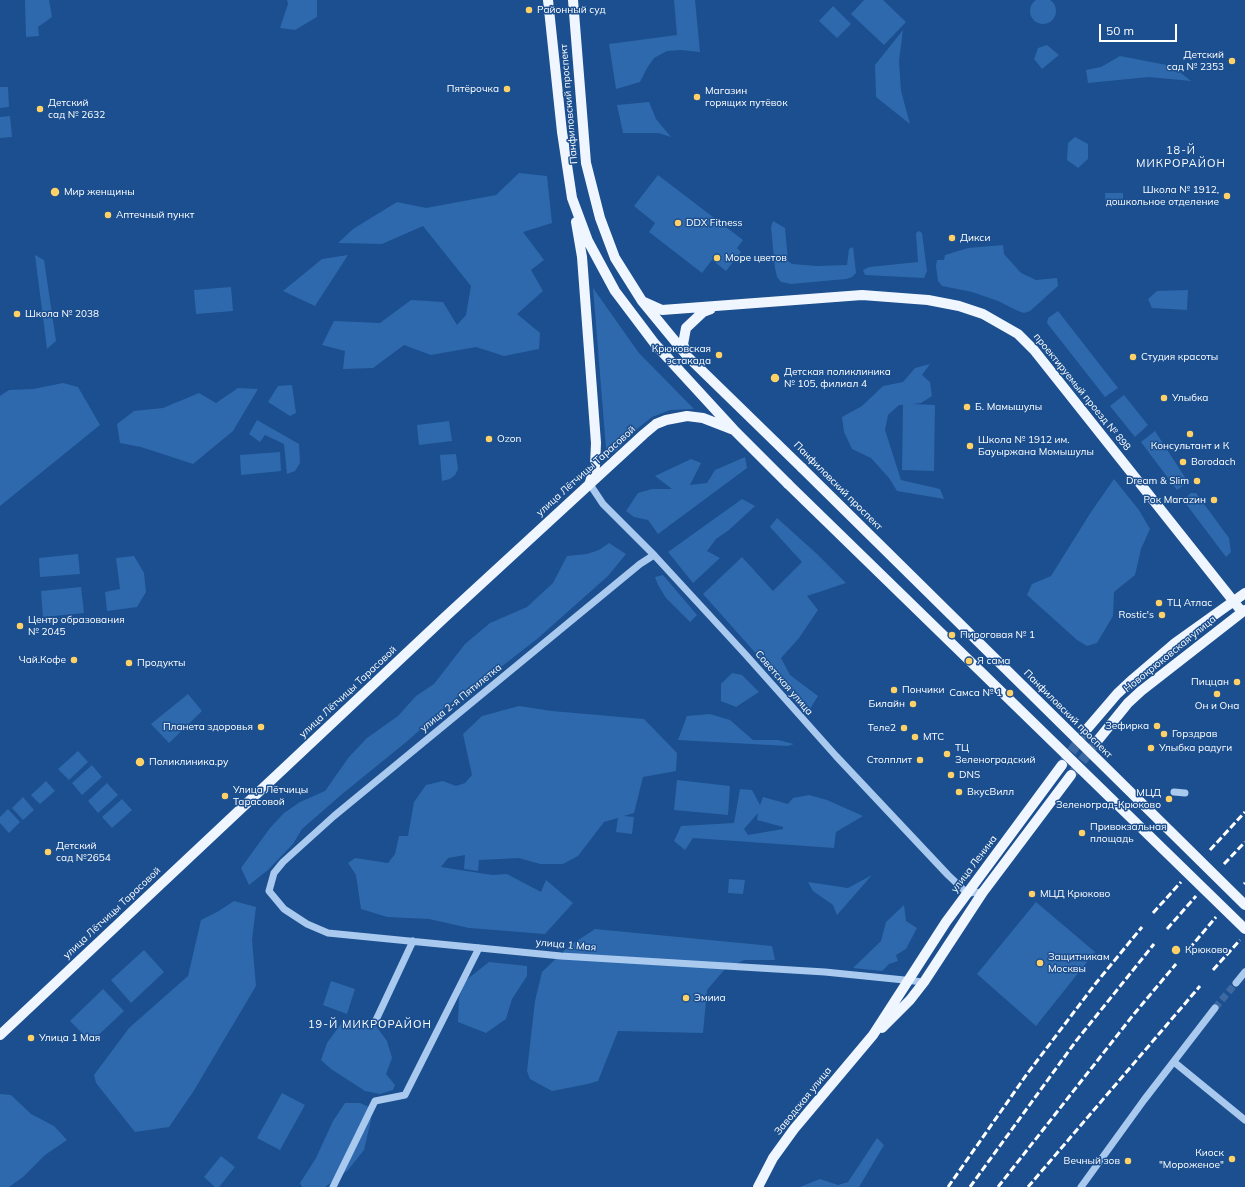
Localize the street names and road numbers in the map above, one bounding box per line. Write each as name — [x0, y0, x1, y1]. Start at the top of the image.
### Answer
street label: Панфиловский проспект — [558, 44, 580, 164]
street label: проектируемый проезд № 898 — [1031, 331, 1133, 453]
street label: улица Лётчицы Тарасовой — [534, 423, 638, 519]
street label: Панфиловский проспект — [791, 439, 885, 533]
street label: Новокрюковская улица — [1122, 613, 1218, 695]
street label: улица Лётчицы Тарасовой — [297, 644, 399, 740]
street label: Советская улица — [753, 648, 815, 718]
street label: улица 2-я Пятилетка — [418, 661, 504, 735]
street label: Панфиловский проспект — [1021, 667, 1115, 761]
street label: улица Ленина — [948, 833, 1000, 895]
street label: улица Лётчицы Тарасовой — [61, 865, 163, 961]
street label: улица 1 Мая — [535, 936, 597, 954]
street label: Заводская улица — [772, 1065, 834, 1137]

